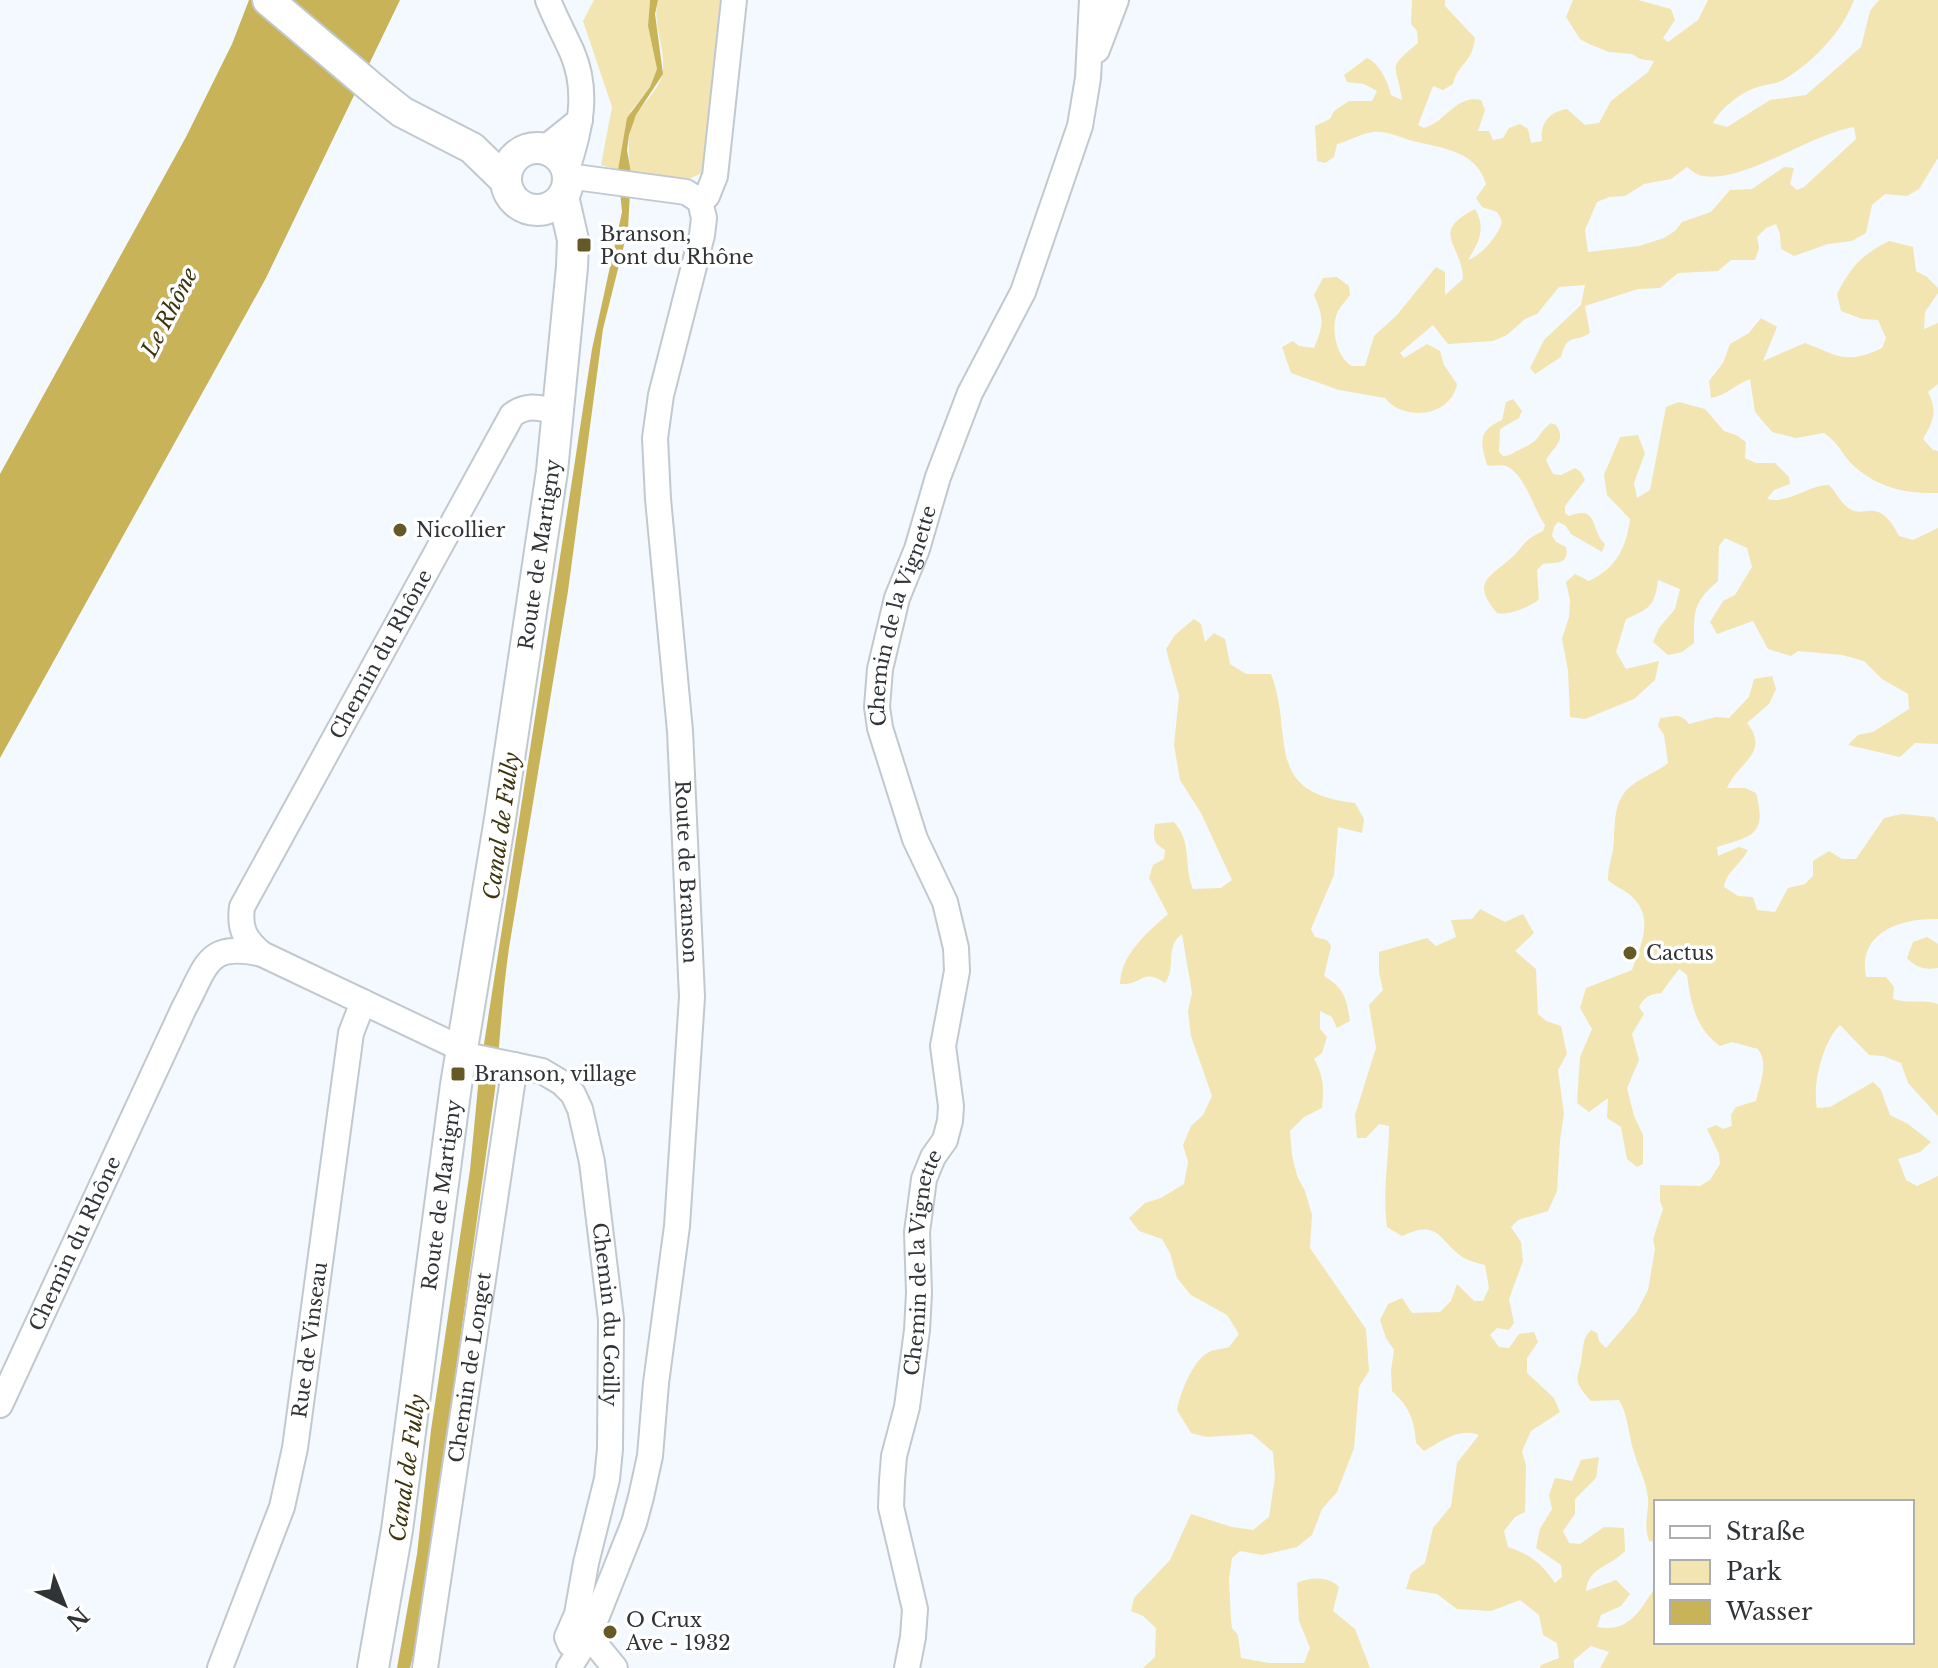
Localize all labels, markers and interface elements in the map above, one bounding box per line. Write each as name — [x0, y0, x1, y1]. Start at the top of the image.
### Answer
place label: Branson, Pont du Rhône — [600, 222, 754, 269]
marker: Branson, Pont du Rhône — [575, 236, 593, 254]
water label: Le Rhône — [135, 263, 203, 362]
street label: Route de Martigny — [513, 458, 565, 652]
street label: Chemin de la Vignette — [865, 503, 941, 728]
place label: Nicollier — [416, 518, 506, 542]
marker: Nicollier — [391, 521, 409, 539]
street label: Chemin du Rhône — [325, 565, 437, 743]
water label: Canal de Fully — [478, 750, 525, 902]
street label: Route de Branson — [670, 780, 702, 964]
place label: Cactus — [1646, 941, 1714, 965]
marker: Cactus — [1621, 944, 1639, 962]
place label: Branson, village — [474, 1062, 637, 1086]
marker: Branson, village — [449, 1065, 467, 1083]
street label: Route de Martigny — [417, 1098, 466, 1292]
street label: Chemin de la Vignette — [899, 1144, 947, 1377]
street label: Chemin du Rhône — [24, 1152, 126, 1335]
street label: Chemin du Goilly — [587, 1221, 624, 1407]
street label: Rue de Vinseau — [287, 1260, 332, 1420]
street label: Chemin de Longet — [444, 1270, 496, 1464]
water label: Canal de Fully — [384, 1392, 431, 1544]
legend — [1654, 1500, 1914, 1644]
text: Straße — [1726, 1517, 1805, 1546]
text: Park — [1726, 1557, 1782, 1586]
north arrow — [24, 1564, 104, 1644]
text: Wasser — [1725, 1597, 1813, 1626]
text: N — [60, 1601, 94, 1635]
place label: O Crux Ave - 1932 — [625, 1608, 731, 1655]
marker: O Crux Ave - 1932 — [601, 1623, 619, 1641]

